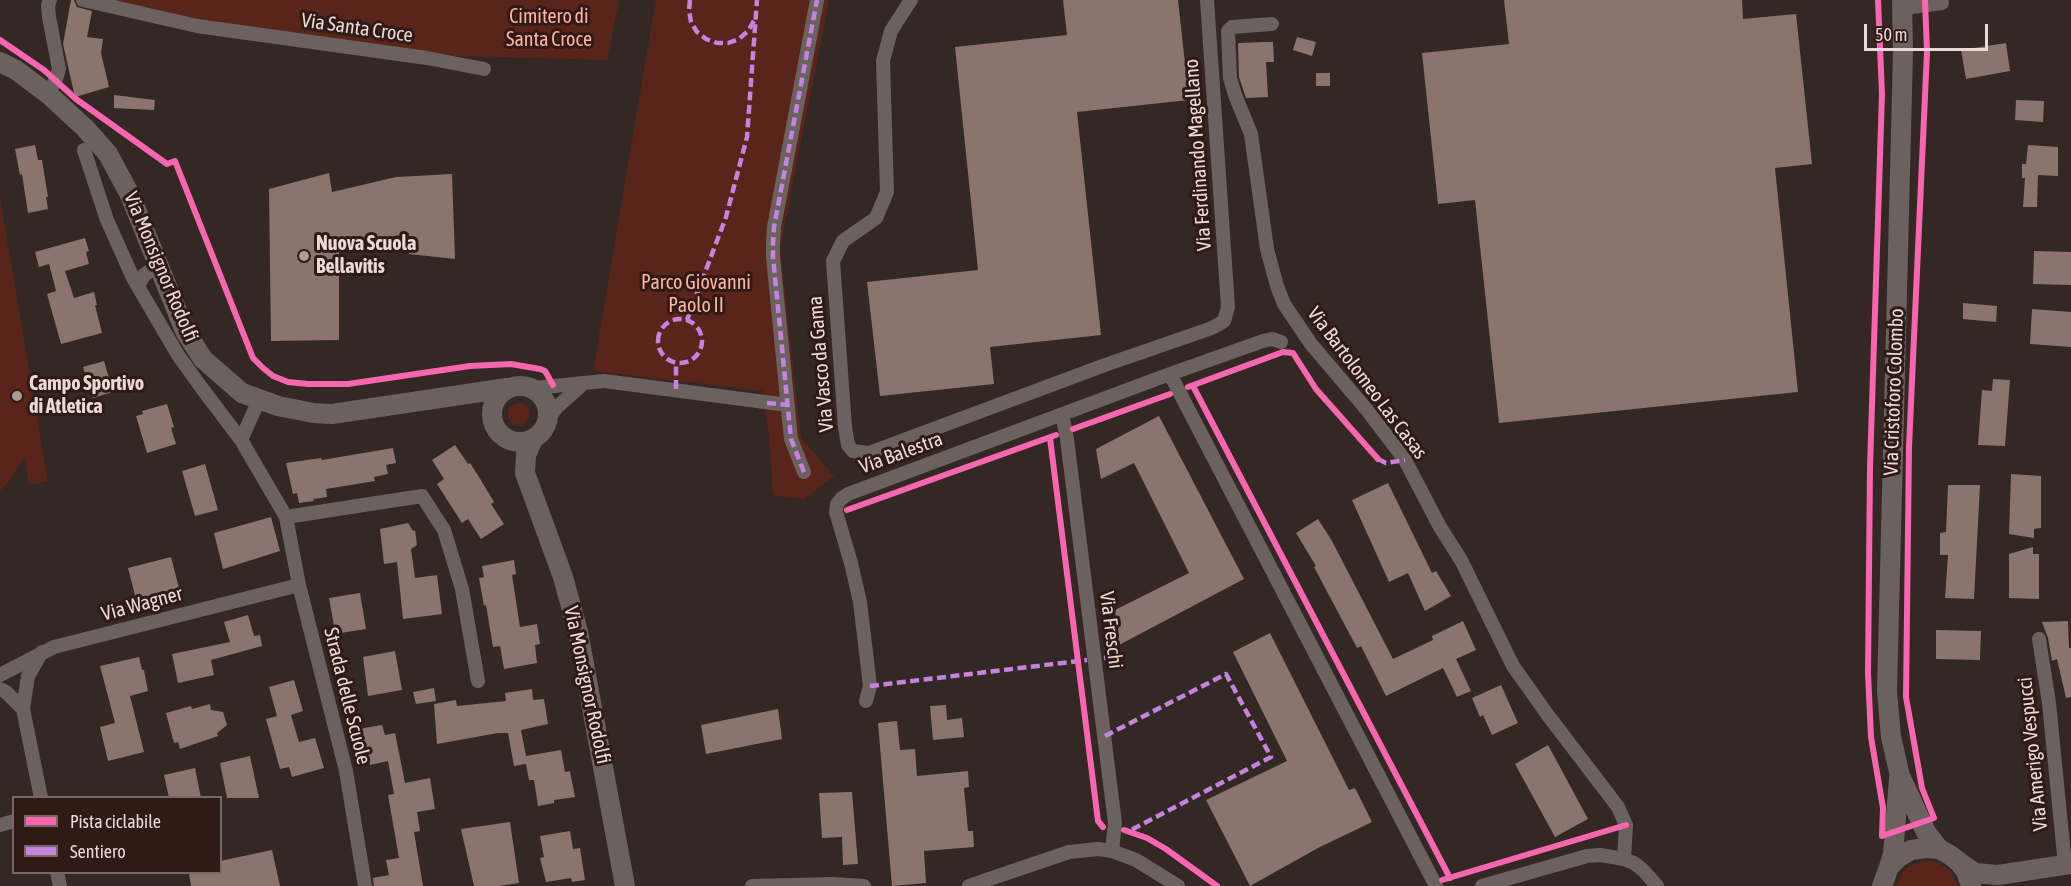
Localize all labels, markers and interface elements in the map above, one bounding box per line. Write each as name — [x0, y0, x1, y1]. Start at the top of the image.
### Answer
park label: Cimitero di Santa Croce — [506, 5, 592, 52]
street label: Via Santa Croce — [300, 8, 414, 48]
scale bar — [1867, 12, 1992, 50]
text: 50 m — [1875, 24, 1907, 45]
street label: Via Ferdinando Magellano — [1179, 58, 1217, 252]
street label: Via Monsignor Rodolfi — [119, 188, 203, 346]
place label: Nuova Scuola Bellavitis — [316, 232, 416, 279]
marker: Nuova Scuola Bellavitis — [297, 249, 311, 263]
park label: Parco Giovanni Paolo II — [641, 271, 751, 318]
street label: Via Vasco da Gama — [803, 295, 839, 433]
street label: Via Bartolomeo Las Casas — [1302, 302, 1432, 464]
street label: Via Cristoforo Colombo — [1879, 308, 1909, 476]
place label: Campo Sportivo di Atletica — [29, 372, 144, 419]
marker: Campo Sportivo di Atletica — [10, 389, 24, 403]
street label: Via Balestra — [856, 427, 946, 479]
street label: Via Wagner — [99, 582, 185, 626]
street label: Via Freschi — [1094, 590, 1128, 670]
street label: Via Monsignor Rodolfi — [559, 604, 615, 766]
street label: Strada delle Scuole — [318, 625, 376, 767]
street label: Via Amerigo Vespucci — [2013, 676, 2053, 832]
legend — [12, 796, 222, 874]
text: Pista ciclabile — [70, 811, 161, 832]
text: Sentiero — [70, 841, 126, 862]

